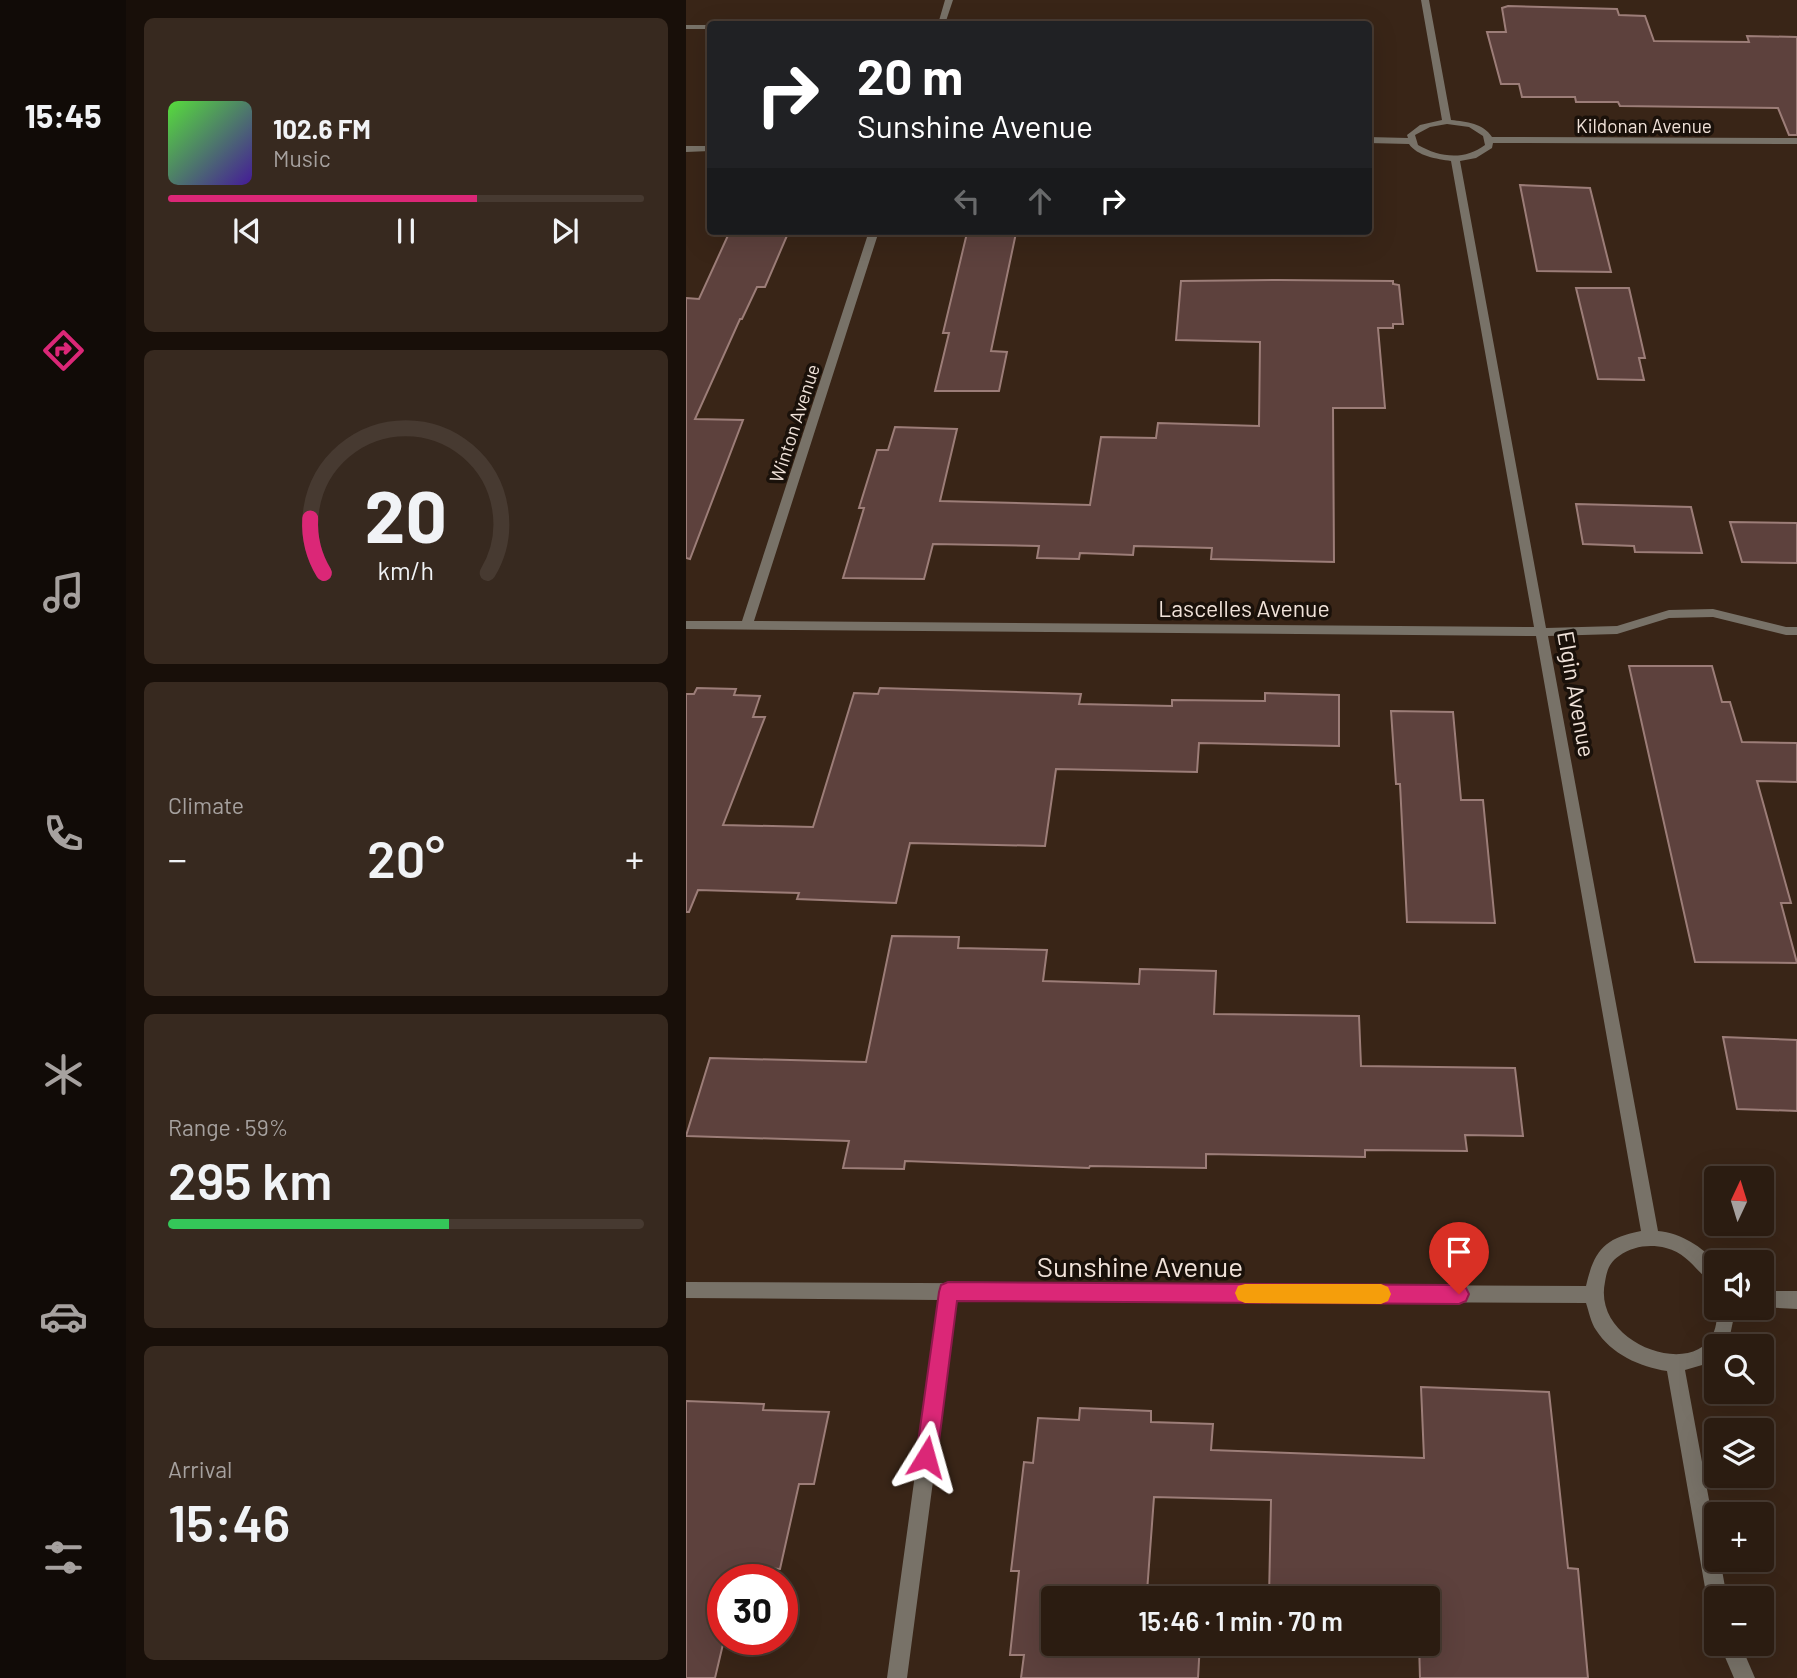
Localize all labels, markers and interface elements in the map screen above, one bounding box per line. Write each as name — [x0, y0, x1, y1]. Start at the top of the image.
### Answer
text: 20 m — [857, 46, 963, 105]
icon: right — [742, 49, 833, 140]
text: 15:45 — [25, 96, 101, 134]
text: Sunshine Avenue — [857, 106, 1093, 144]
text: 102.6 FM — [273, 113, 371, 144]
street label: Kildonan Avenue — [1576, 114, 1712, 137]
text: Music — [273, 144, 331, 172]
icon: left — [948, 182, 986, 220]
icon: ahead — [1021, 182, 1059, 220]
icon: right — [1094, 182, 1132, 220]
icon: previous — [228, 212, 266, 250]
icon: pause — [387, 212, 425, 250]
icon: next — [546, 212, 584, 250]
icon: directions — [39, 326, 88, 375]
street label: Winton Avenue — [764, 361, 824, 485]
text: 20 — [365, 470, 447, 558]
text: km/h — [378, 555, 434, 585]
icon: music — [39, 568, 88, 617]
street label: Lascelles Avenue — [1158, 594, 1330, 622]
street label: Elgin Avenue — [1552, 629, 1602, 759]
text: Climate — [168, 791, 244, 819]
icon: phone — [39, 809, 88, 858]
text: 20° — [367, 826, 445, 888]
text: − — [168, 835, 187, 881]
text: + — [625, 835, 644, 881]
icon: climate — [39, 1050, 88, 1099]
text: Range · 59% — [168, 1113, 288, 1141]
text: 295 km — [168, 1148, 332, 1210]
north arrow — [1704, 1166, 1774, 1236]
map controls — [1704, 1166, 1774, 1656]
pin — [1429, 1222, 1489, 1294]
icon: arrive — [1440, 1233, 1478, 1271]
street label: Sunshine Avenue — [1037, 1249, 1243, 1283]
button: sound — [1704, 1250, 1774, 1320]
icon: car — [39, 1292, 88, 1341]
button: search — [1704, 1334, 1774, 1404]
button: layers — [1704, 1418, 1774, 1488]
position arrow — [889, 1420, 963, 1494]
text: Arrival — [168, 1455, 232, 1483]
text: 15:46 — [168, 1490, 290, 1552]
button: + — [1704, 1502, 1774, 1572]
icon: filters — [39, 1533, 88, 1582]
speed limit sign: 30 — [707, 1564, 798, 1655]
button: − — [1704, 1586, 1774, 1656]
text: 15:46 · 1 min · 70 m — [1138, 1605, 1343, 1636]

